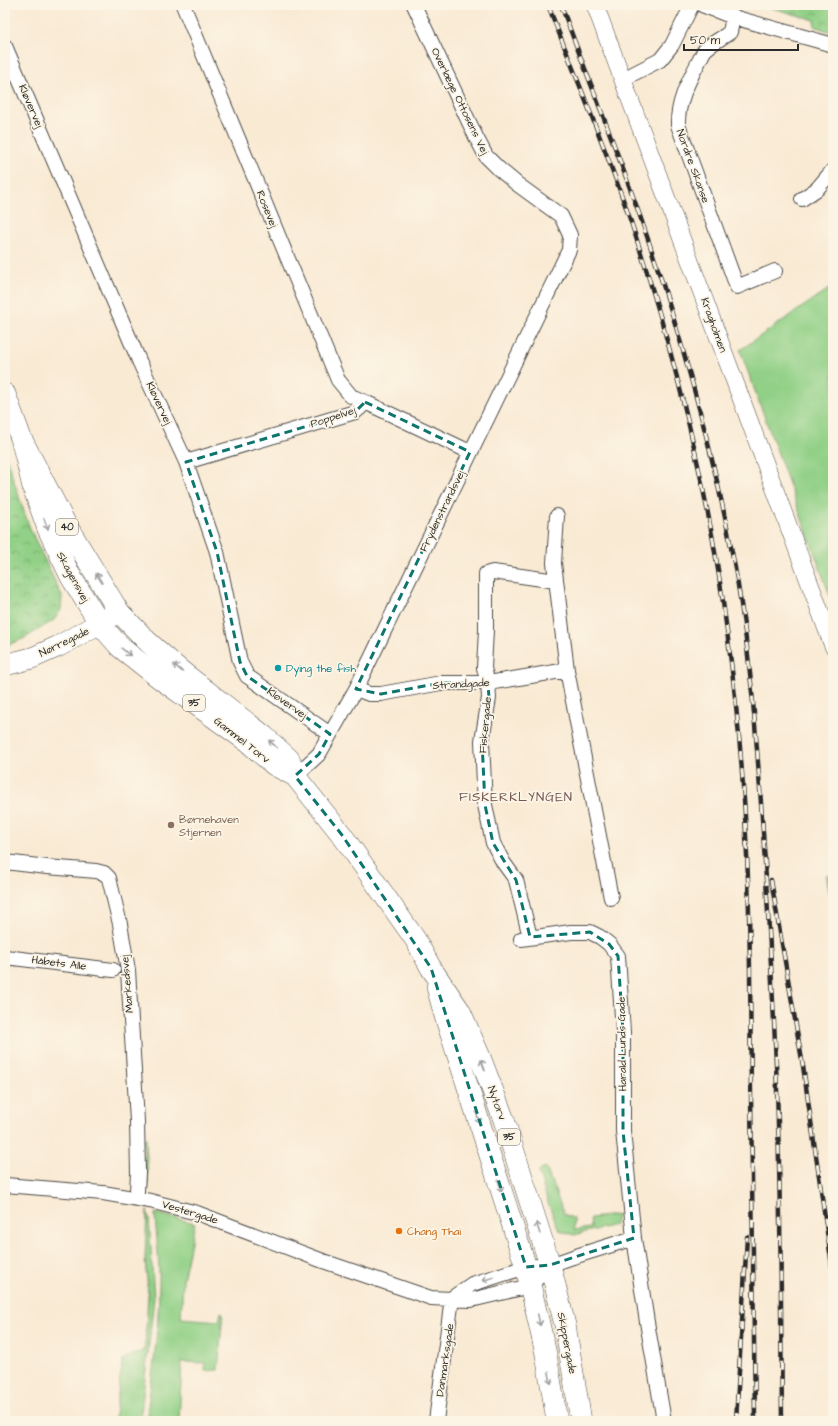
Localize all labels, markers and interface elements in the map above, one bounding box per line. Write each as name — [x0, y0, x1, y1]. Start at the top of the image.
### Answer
scale bar — [684, 26, 798, 52]
text: 50 m — [690, 32, 721, 49]
street label: Overlæge Ottosens Vej — [427, 45, 492, 157]
street label: Kløvervej — [15, 82, 47, 130]
street label: Nordre Skanse — [673, 127, 713, 205]
street label: Rosevej — [253, 188, 281, 230]
street label: Kragholmen — [696, 295, 731, 355]
street label: Kløvervej — [142, 379, 176, 427]
street label: Poppelvej — [308, 403, 358, 431]
street label: Frydenstrandsvej — [416, 468, 469, 555]
one-way arrow — [43, 517, 51, 529]
road number: 40 — [56, 519, 78, 535]
street label: Skagensvej — [52, 549, 93, 606]
one-way arrow — [94, 572, 102, 584]
street label: Nørregade — [36, 623, 92, 661]
one-way arrow — [121, 648, 132, 657]
place label: Dying the fish — [286, 661, 356, 677]
marker: Dying the fish — [273, 663, 283, 673]
one-way arrow — [172, 664, 183, 673]
street label: Strandgade — [432, 675, 490, 694]
street label: Kløvervej — [264, 684, 310, 722]
road number: 35 — [183, 695, 205, 711]
street label: Fiskergade — [475, 696, 496, 754]
street label: Gammel Torv — [211, 713, 273, 767]
one-way arrow — [268, 740, 278, 749]
district label: FISKERKLYNGEN — [459, 788, 573, 806]
place label: Børnehaven Stjernen — [179, 812, 239, 840]
marker: Børnehaven Stjernen — [166, 820, 176, 830]
street label: Håbets Alle — [31, 952, 87, 974]
street label: Markedsvej — [117, 954, 137, 1014]
street label: Harald Lunds Gade — [614, 996, 630, 1092]
one-way arrow — [479, 1060, 487, 1072]
street label: Nytorv — [483, 1084, 510, 1123]
one-way arrow — [475, 1111, 482, 1124]
road number: 35 — [498, 1129, 520, 1145]
one-way arrow — [497, 1180, 504, 1193]
street label: Vestergade — [160, 1196, 220, 1229]
one-way arrow — [534, 1223, 542, 1235]
place label: Chang Thai — [407, 1224, 461, 1240]
marker: Chang Thai — [394, 1226, 404, 1236]
one-way arrow — [482, 1276, 495, 1283]
street label: Skippergade — [553, 1311, 580, 1375]
one-way arrow — [535, 1313, 543, 1326]
street label: Danmarksgade — [432, 1322, 459, 1398]
one-way arrow — [546, 1371, 554, 1384]

